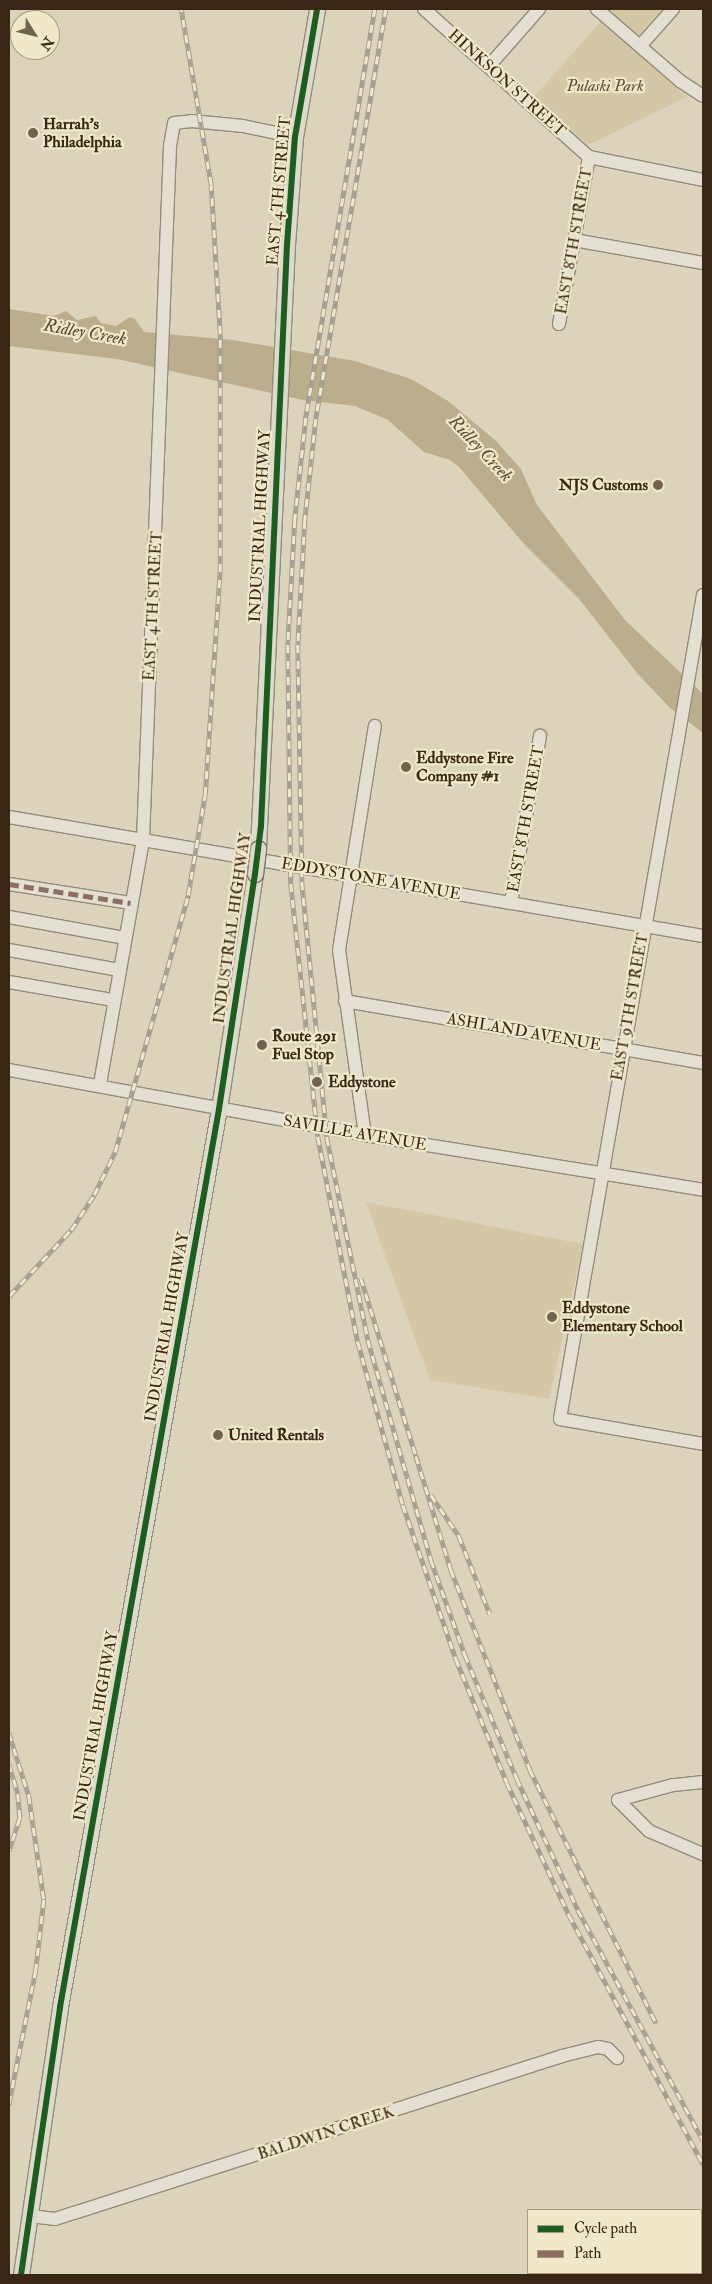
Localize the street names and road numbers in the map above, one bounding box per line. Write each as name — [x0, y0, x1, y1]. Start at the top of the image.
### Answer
street label: HINKSON STREET — [444, 25, 570, 141]
street label: EAST 4TH STREET — [263, 115, 295, 267]
street label: EAST 8TH STREET — [552, 166, 596, 316]
street label: INDUSTRIAL HIGHWAY — [245, 429, 275, 623]
street label: EAST 4TH STREET — [139, 531, 167, 681]
street label: EAST 8TH STREET — [504, 744, 548, 894]
street label: INDUSTRIAL HIGHWAY — [209, 831, 255, 1025]
street label: EDDYSTONE AVENUE — [280, 854, 462, 904]
street label: EAST 9TH STREET — [608, 932, 652, 1082]
street label: ASHLAND AVENUE — [445, 1009, 603, 1055]
street label: SAVILLE AVENUE — [282, 1111, 428, 1155]
street label: INDUSTRIAL HIGHWAY — [141, 1230, 193, 1424]
street label: INDUSTRIAL HIGHWAY — [70, 1629, 122, 1823]
street label: BALDWIN CREEK — [255, 2102, 397, 2164]

